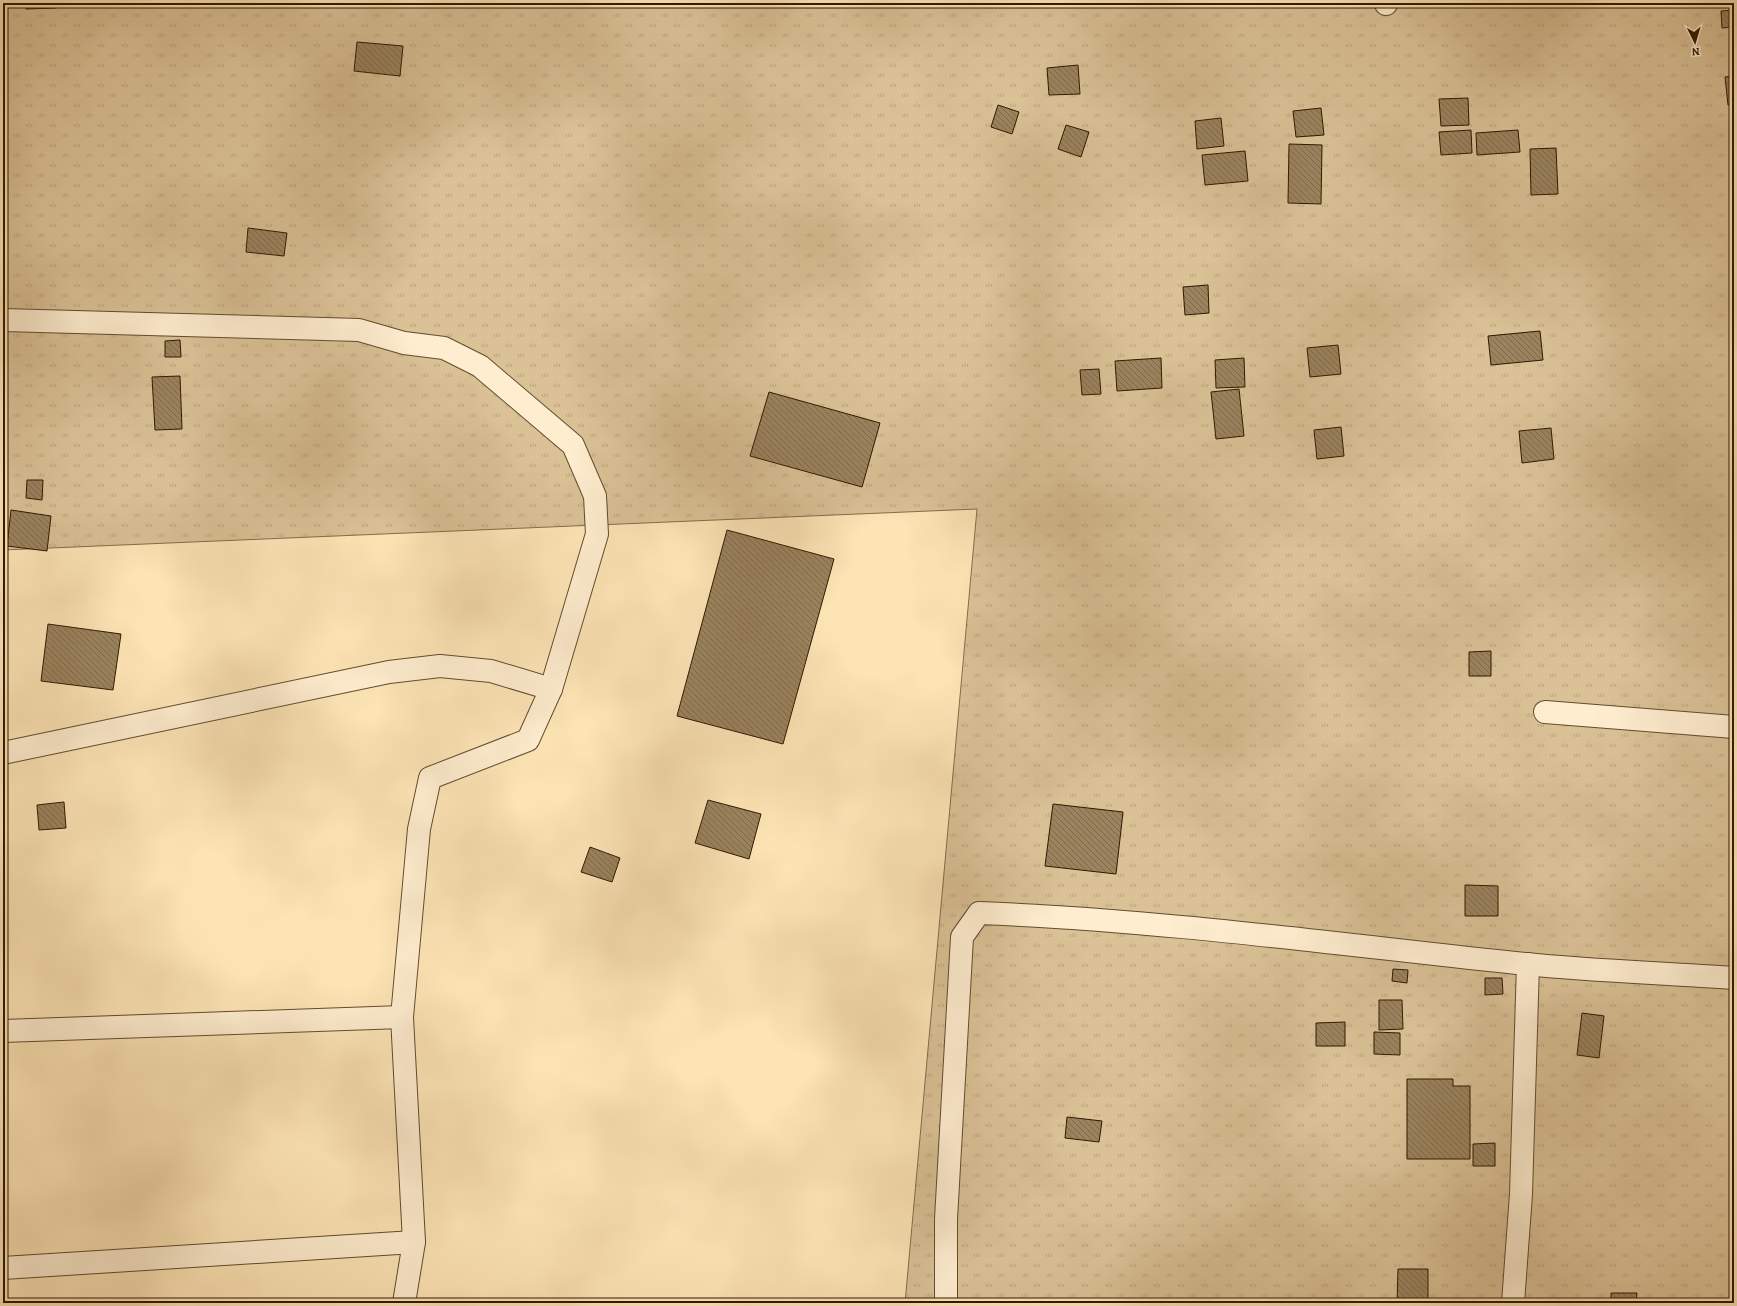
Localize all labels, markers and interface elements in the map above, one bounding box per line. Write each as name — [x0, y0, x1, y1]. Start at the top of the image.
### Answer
north arrow — [1675, 22, 1715, 62]
text: N — [1691, 44, 1700, 59]

